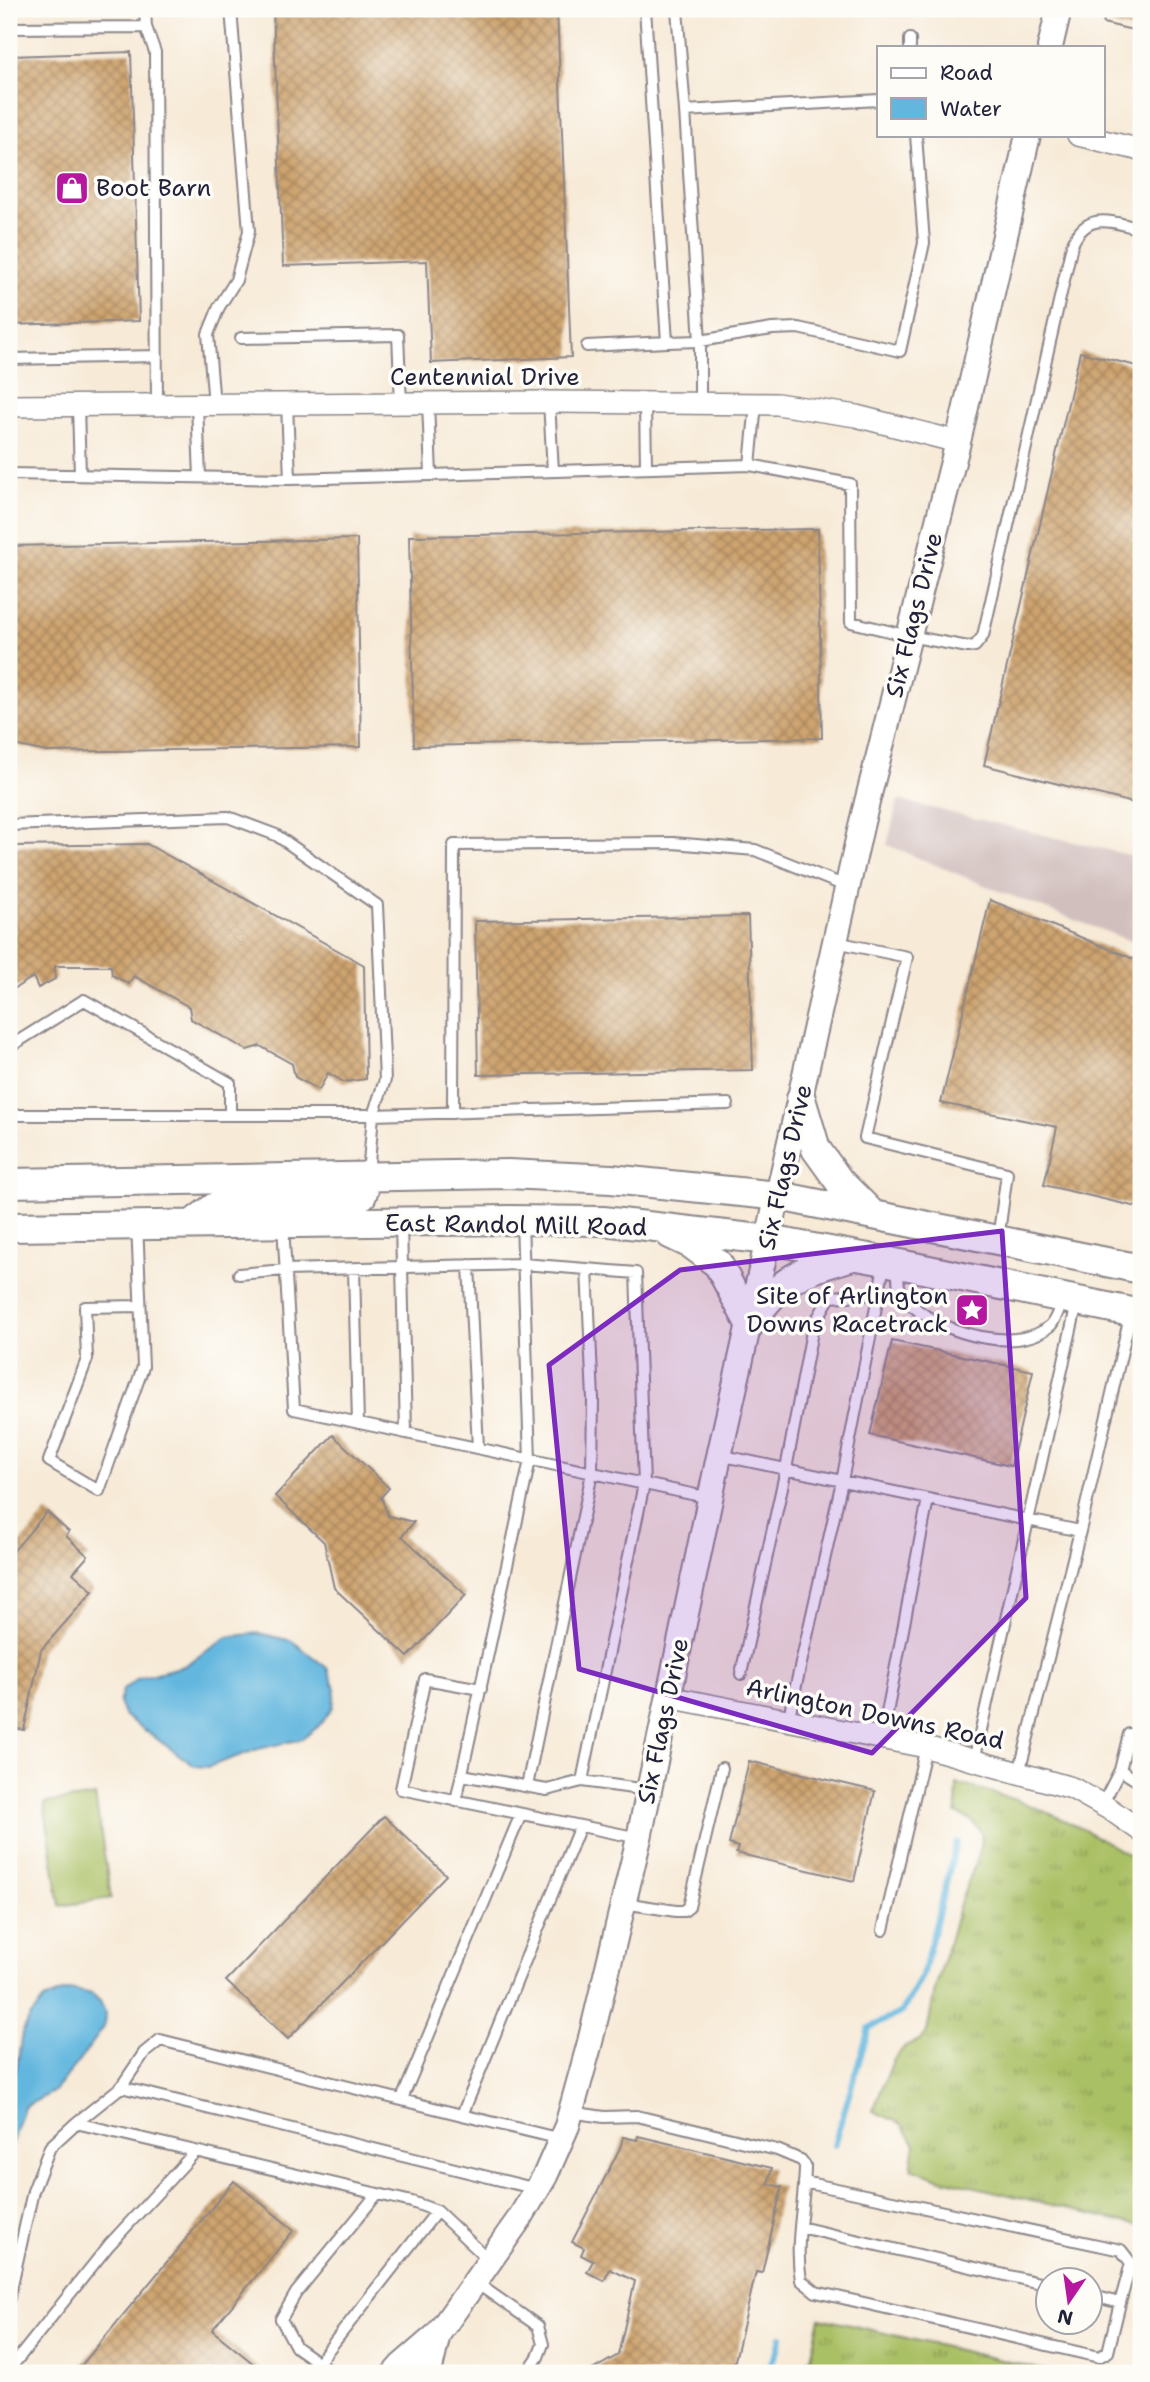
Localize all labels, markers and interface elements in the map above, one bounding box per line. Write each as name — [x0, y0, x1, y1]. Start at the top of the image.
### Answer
legend — [877, 46, 1104, 136]
text: Road — [940, 59, 993, 87]
text: Water — [940, 95, 1002, 123]
shop icon: Boot Barn — [53, 169, 91, 207]
place label: Boot Barn — [96, 172, 211, 204]
street label: Centennial Drive — [390, 361, 580, 393]
street label: Six Flags Drive — [878, 529, 950, 701]
street label: Six Flags Drive — [750, 1081, 820, 1253]
street label: East Randol Mill Road — [384, 1207, 648, 1243]
place label: Site of Arlington Downs Racetrack — [747, 1280, 948, 1340]
place icon: Site of Arlington Downs Racetrack — [953, 1291, 991, 1329]
street label: Six Flags Drive — [630, 1635, 696, 1807]
street label: Arlington Downs Road — [743, 1671, 1007, 1757]
north arrow — [1034, 2266, 1104, 2336]
text: N — [1055, 2303, 1075, 2331]

